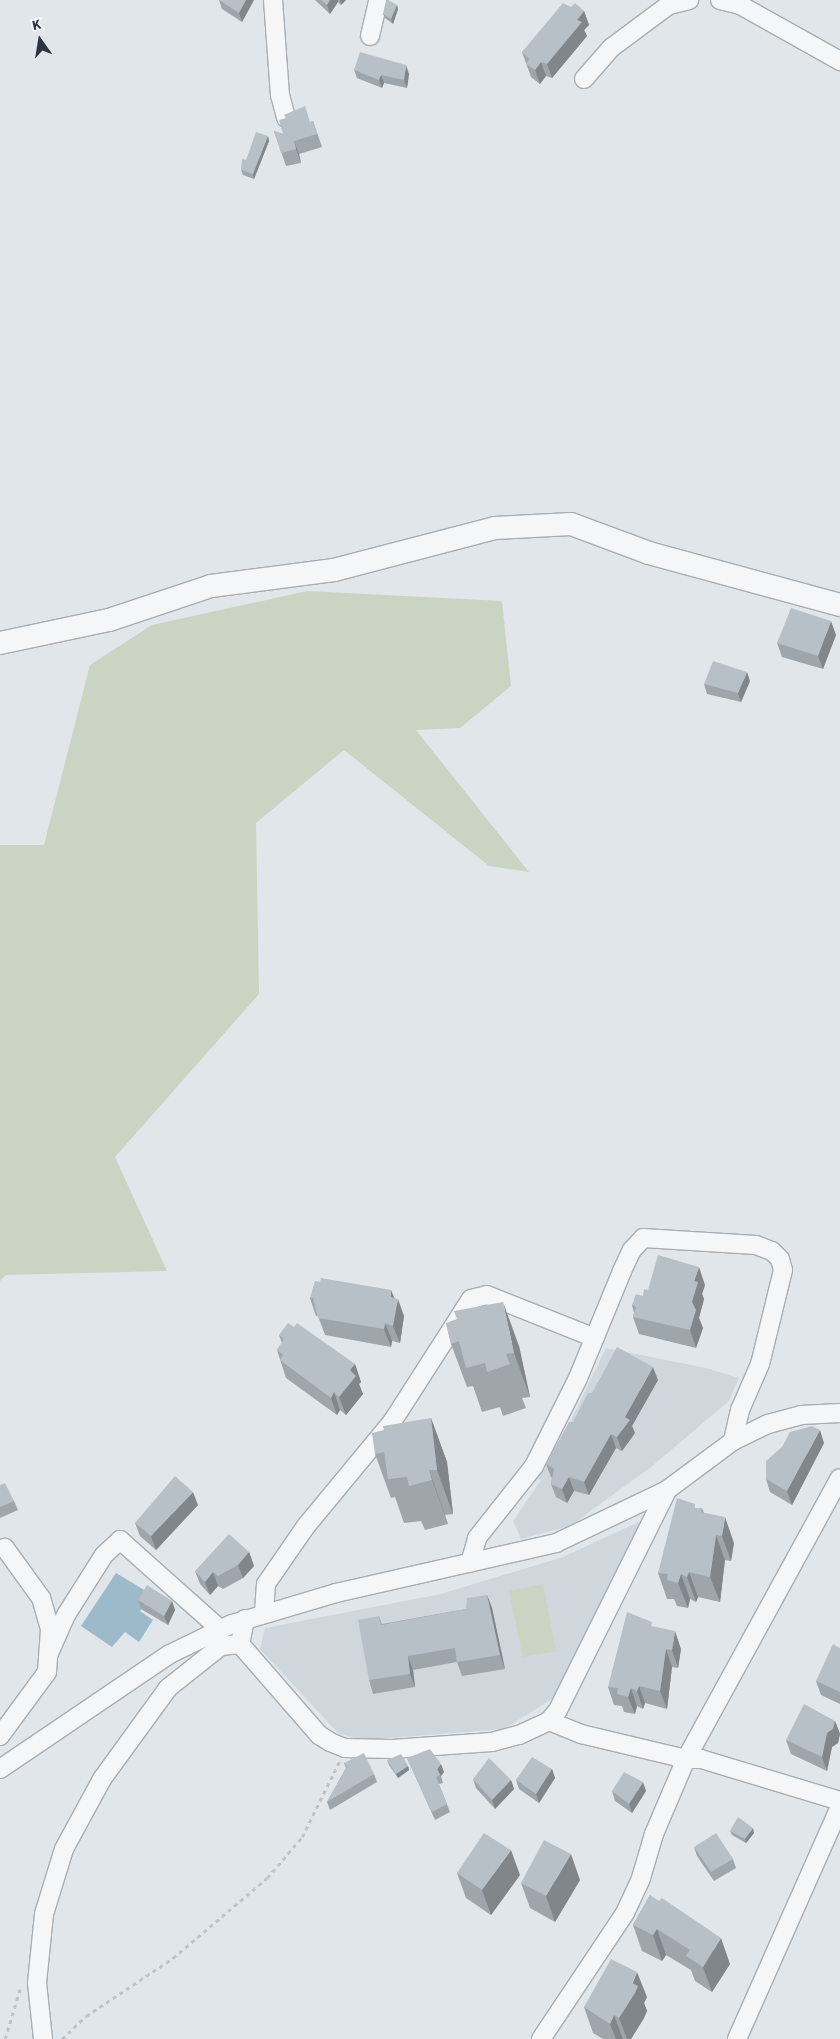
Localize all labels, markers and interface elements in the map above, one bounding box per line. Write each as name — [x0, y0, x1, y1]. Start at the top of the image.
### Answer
north arrow — [15, 15, 65, 65]
text: K — [30, 15, 43, 36]

